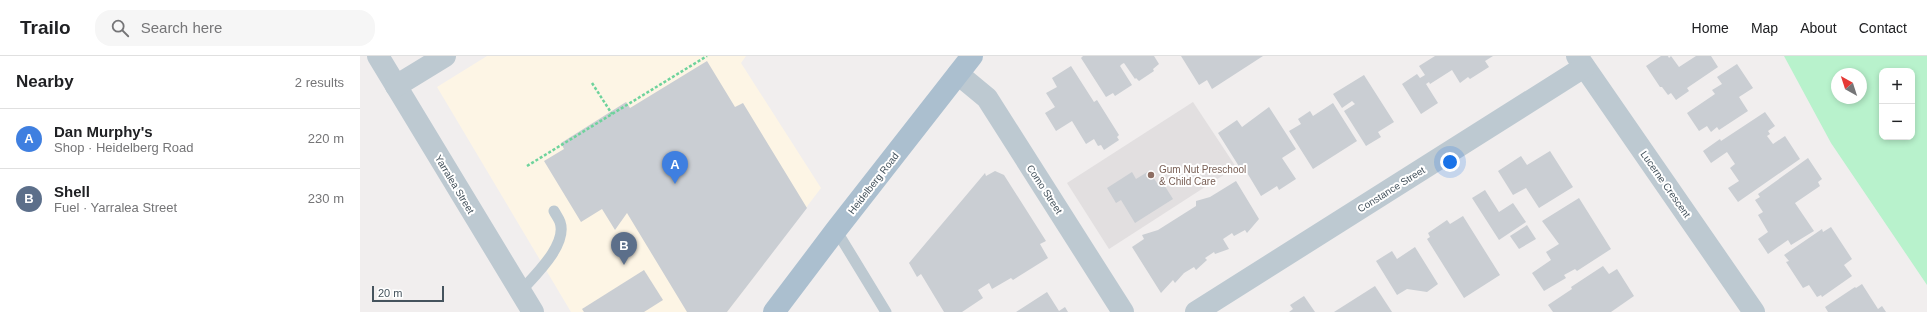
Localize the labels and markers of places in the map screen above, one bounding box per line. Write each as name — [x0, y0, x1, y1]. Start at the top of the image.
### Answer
pin: A — [662, 151, 688, 184]
place label: Gum Nut Preschool & Child Care — [1159, 164, 1246, 187]
marker: Gum Nut Preschool & Child Care — [1146, 170, 1156, 180]
pin: B — [611, 232, 637, 265]

